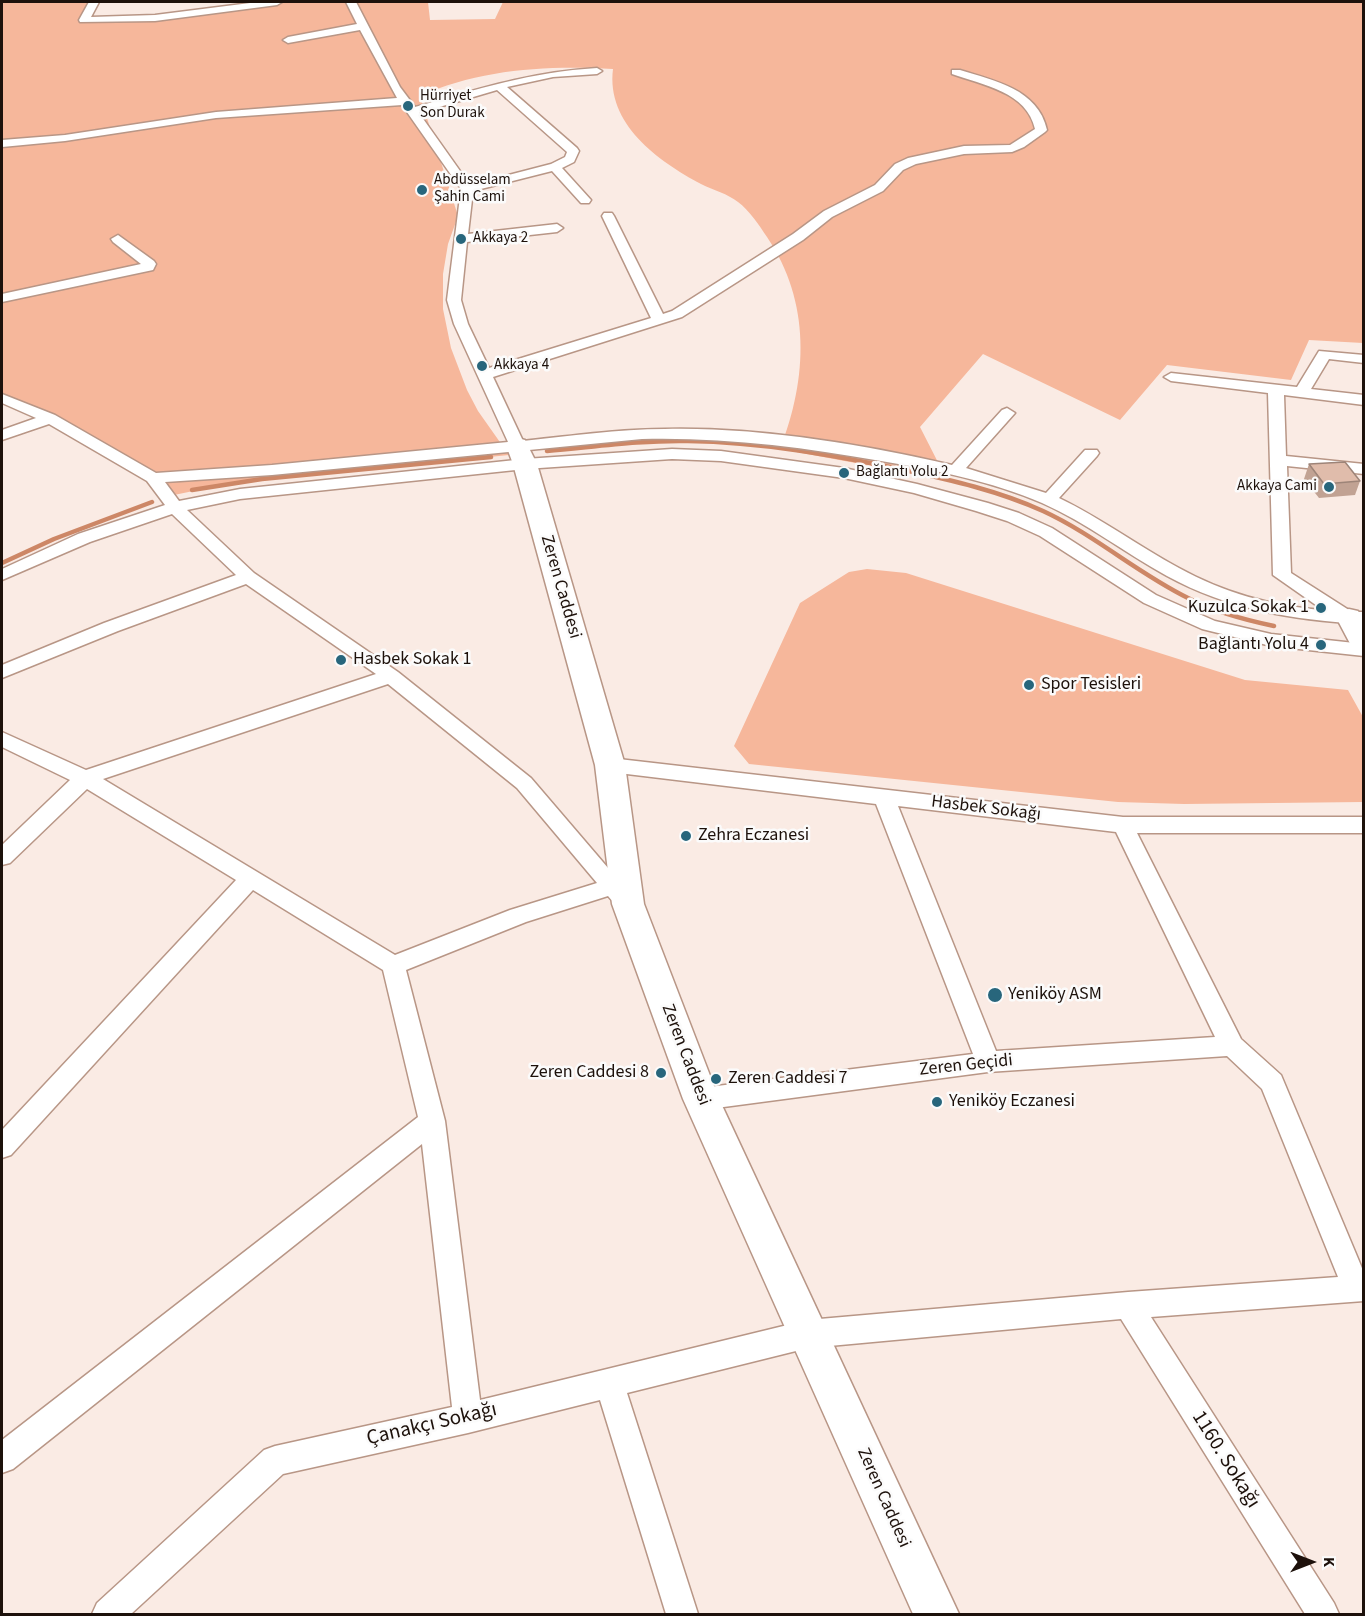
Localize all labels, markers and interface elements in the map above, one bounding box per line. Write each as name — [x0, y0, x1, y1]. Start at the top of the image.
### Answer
place label: Hürriyet Son Durak — [420, 88, 485, 123]
marker: Hürriyet Son Durak — [401, 99, 415, 113]
place label: Abdüsselam Şahin Cami — [434, 172, 511, 207]
marker: Abdüsselam Şahin Cami — [415, 183, 429, 197]
place label: Akkaya 2 — [473, 230, 528, 248]
marker: Akkaya 2 — [454, 232, 468, 246]
place label: Akkaya 4 — [494, 357, 549, 375]
marker: Akkaya 4 — [475, 359, 489, 373]
place label: Bağlantı Yolu 2 — [856, 464, 948, 482]
marker: Bağlantı Yolu 2 — [837, 466, 851, 480]
place label: Akkaya Cami — [1237, 478, 1317, 496]
marker: Akkaya Cami — [1322, 480, 1336, 494]
street label: Zeren Caddesi — [535, 533, 585, 641]
place label: Kuzulca Sokak 1 — [1188, 597, 1309, 619]
marker: Kuzulca Sokak 1 — [1314, 601, 1328, 615]
place label: Bağlantı Yolu 4 — [1198, 634, 1309, 656]
marker: Bağlantı Yolu 4 — [1314, 638, 1328, 652]
place label: Hasbek Sokak 1 — [353, 649, 471, 671]
marker: Hasbek Sokak 1 — [334, 653, 348, 667]
place label: Spor Tesisleri — [1041, 674, 1141, 696]
marker: Spor Tesisleri — [1022, 678, 1036, 692]
street label: Hasbek Sokağı — [930, 792, 1042, 826]
place label: Zehra Eczanesi — [698, 825, 809, 847]
marker: Zehra Eczanesi — [679, 829, 693, 843]
place label: Yeniköy ASM — [1008, 984, 1102, 1006]
marker: Yeniköy ASM — [986, 986, 1004, 1004]
street label: Zeren Caddesi — [656, 1001, 714, 1109]
street label: Zeren Geçidi — [918, 1050, 1014, 1082]
place label: Zeren Caddesi 8 — [530, 1062, 649, 1084]
marker: Zeren Caddesi 8 — [654, 1066, 668, 1080]
place label: Zeren Caddesi 7 — [728, 1068, 847, 1090]
marker: Zeren Caddesi 7 — [709, 1072, 723, 1086]
place label: Yeniköy Eczanesi — [949, 1091, 1075, 1113]
marker: Yeniköy Eczanesi — [930, 1095, 944, 1109]
street label: Çanakçı Sokağı — [364, 1398, 500, 1452]
street label: 1160. Sokağı — [1185, 1407, 1265, 1513]
street label: Zeren Caddesi — [851, 1445, 915, 1551]
north arrow — [1281, 1532, 1341, 1592]
text: K — [1318, 1557, 1340, 1567]

